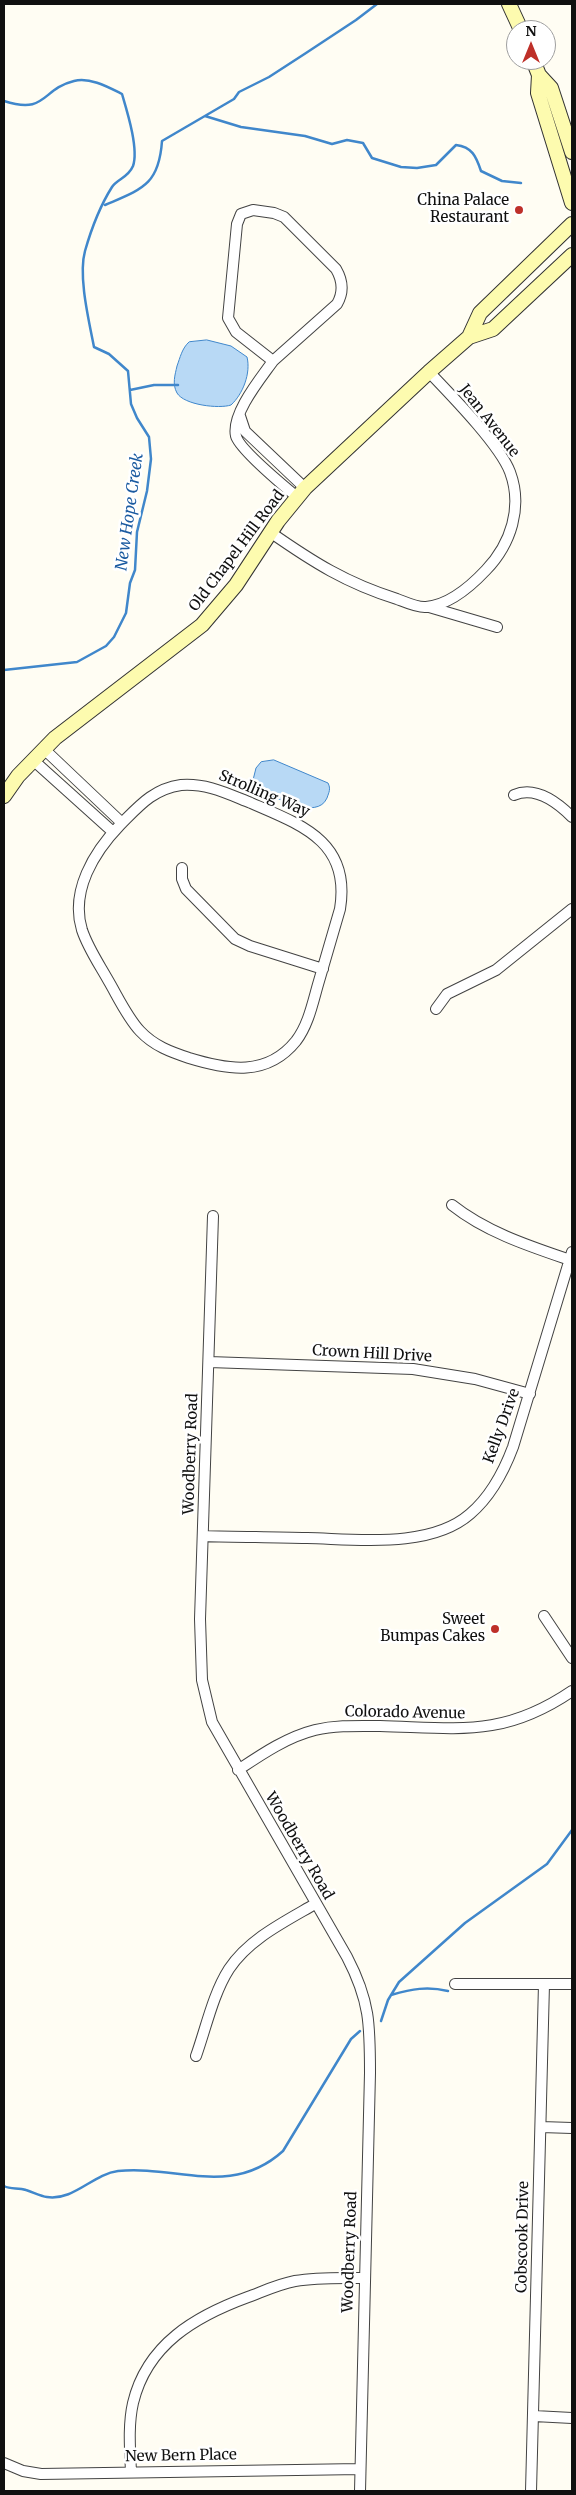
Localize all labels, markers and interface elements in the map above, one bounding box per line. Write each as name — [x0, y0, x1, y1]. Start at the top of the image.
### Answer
north arrow — [506, 20, 556, 70]
text: N — [525, 22, 537, 40]
place label: China Palace Restaurant — [417, 192, 509, 227]
marker: China Palace Restaurant — [513, 204, 525, 216]
street label: Jean Avenue — [455, 381, 523, 461]
water label: New Hope Creek — [112, 452, 148, 572]
street label: Old Chapel Hill Road — [186, 487, 288, 615]
street label: Strolling Way — [216, 767, 312, 821]
street label: Crown Hill Drive — [312, 1342, 432, 1366]
street label: Kelly Drive — [480, 1386, 524, 1466]
street label: Woodberry Road — [180, 1393, 202, 1515]
place label: Sweet Bumpas Cakes — [380, 1611, 485, 1646]
marker: Sweet Bumpas Cakes — [489, 1623, 501, 1635]
street label: Colorado Avenue — [345, 1703, 465, 1723]
street label: Woodberry Road — [261, 1789, 337, 1903]
street label: Cobscook Drive — [513, 2181, 533, 2293]
street label: Woodberry Road — [339, 2191, 361, 2313]
street label: New Bern Place — [125, 2446, 237, 2466]

